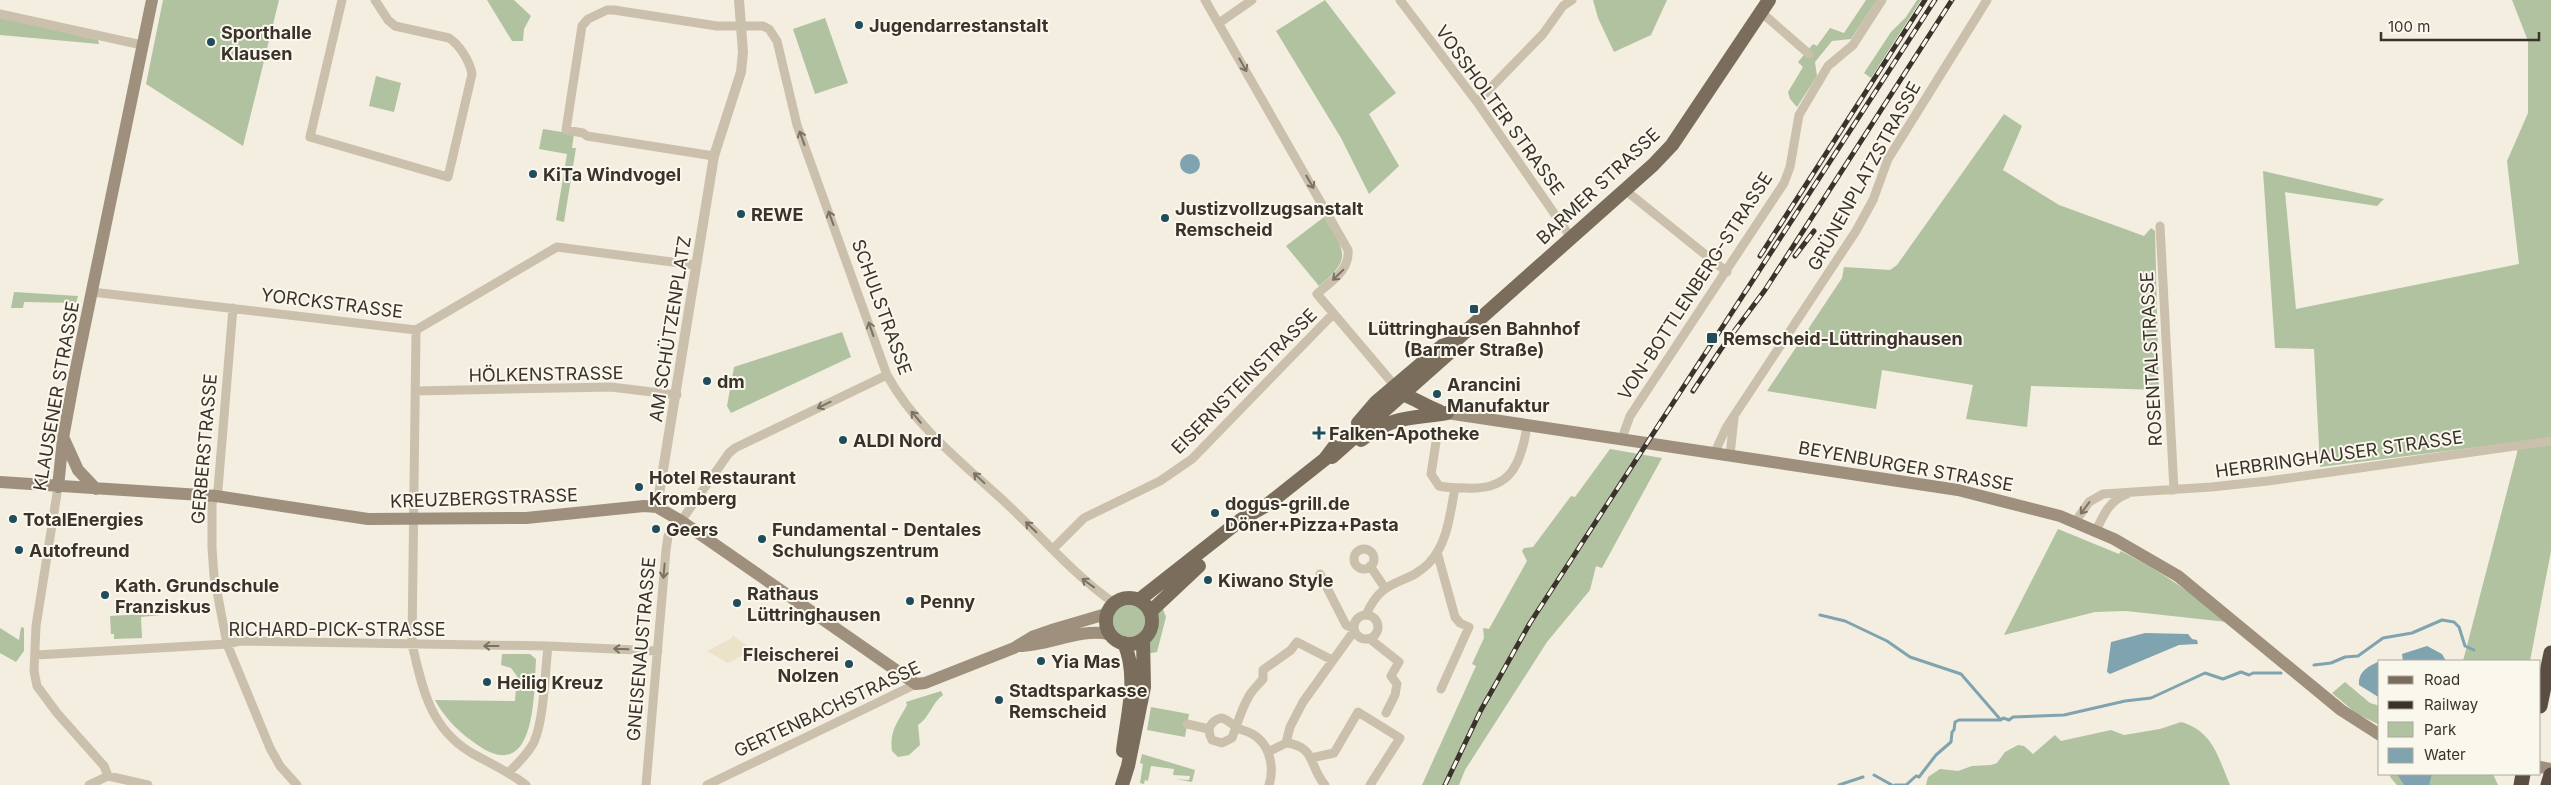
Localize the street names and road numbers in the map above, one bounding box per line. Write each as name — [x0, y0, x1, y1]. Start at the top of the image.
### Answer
street label: VOSSHOLTER STRASSE — [1431, 21, 1569, 199]
street label: GRÜNENPLATZSTRASSE — [1802, 77, 1925, 274]
street label: BARMER STRASSE — [1532, 124, 1664, 248]
street label: VON-BOTTLENBERG-STRASSE — [1613, 168, 1777, 404]
street label: AM SCHÜTZENPLATZ — [644, 234, 695, 424]
street label: SCHULSTRASSE — [848, 236, 916, 378]
street label: ROSENTALSTRASSE — [2136, 271, 2166, 447]
street label: YORCKSTRASSE — [260, 284, 404, 322]
street label: KLAUSENER STRASSE — [29, 300, 83, 492]
street label: EISERNSTEINSTRASSE — [1167, 304, 1321, 458]
street label: HÖLKENSTRASSE — [468, 361, 624, 386]
street label: GERBERSTRASSE — [187, 373, 221, 525]
street label: HERBRINGHAUSER STRASSE — [2214, 426, 2464, 482]
street label: BEYENBURGER STRASSE — [1797, 437, 2015, 495]
street label: KREUZBERGSTRASSE — [390, 484, 578, 512]
street label: GNEISENAUSTRASSE — [622, 556, 660, 742]
street label: RICHARD-PICK-STRASSE — [228, 619, 446, 640]
street label: GERTENBACHSTRASSE — [731, 657, 923, 761]

